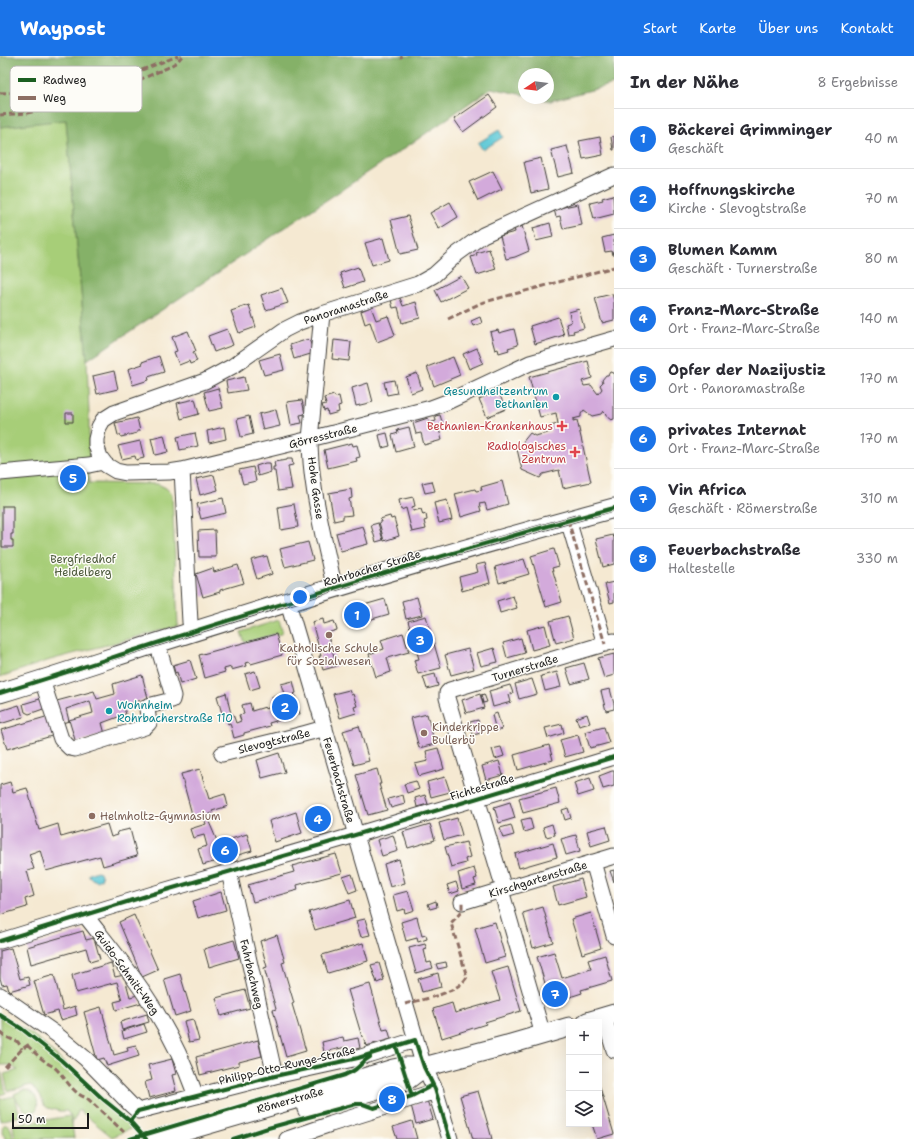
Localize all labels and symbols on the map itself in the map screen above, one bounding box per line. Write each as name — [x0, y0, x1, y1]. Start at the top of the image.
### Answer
legend — [10, 66, 142, 112]
north arrow — [518, 68, 554, 104]
text: Radweg — [43, 73, 86, 88]
text: Weg — [43, 91, 66, 106]
street label: Panoramastraße — [302, 287, 390, 328]
place label: Gesundheitzentrum Bethanien — [444, 384, 549, 412]
marker: Gesundheitzentrum Bethanien — [551, 392, 561, 402]
place label: Bethanien-Krankenhaus — [427, 419, 553, 434]
marker: Bethanien-Krankenhaus — [556, 420, 568, 432]
street label: Görresstraße — [287, 421, 359, 452]
place label: Radiologisches Zentrum — [487, 439, 567, 467]
marker: Radiologisches Zentrum — [569, 446, 581, 458]
street label: Hohe Gasse — [304, 456, 327, 520]
pin: 5 — [60, 463, 86, 493]
street label: Rohrbacher Straße — [322, 547, 423, 590]
park label: Bergfriedhof Heidelberg — [50, 552, 117, 580]
your location — [290, 587, 310, 607]
pin: 1 — [344, 600, 370, 630]
pin: 3 — [407, 625, 433, 655]
marker: Katholische Schule für Sozialwesen — [324, 630, 334, 640]
place label: Katholische Schule für Sozialwesen — [280, 641, 378, 669]
street label: Turnerstraße — [490, 651, 560, 686]
pin: 2 — [272, 692, 298, 722]
place label: Wohnheim Rohrbacherstraße 110 — [117, 698, 233, 726]
marker: Wohnheim Rohrbacherstraße 110 — [104, 706, 114, 716]
place label: Kinderkrippe Bullerbü — [432, 720, 499, 748]
street label: Slevogtstraße — [236, 725, 312, 758]
marker: Kinderkrippe Bullerbü — [419, 728, 429, 738]
street label: Feuerbachstraße — [319, 735, 358, 825]
street label: Fichtestraße — [448, 771, 516, 804]
pin: 4 — [305, 804, 331, 834]
place label: Helmholtz-Gymnasium — [100, 809, 221, 824]
marker: Helmholtz-Gymnasium — [87, 811, 97, 821]
pin: 6 — [212, 835, 238, 865]
street label: Kirschgartenstraße — [487, 857, 589, 902]
street label: Guido-Schmitt-Weg — [91, 927, 163, 1018]
street label: Fahrbachweg — [236, 938, 267, 1011]
pin: 7 — [542, 979, 568, 1009]
street label: Philipp-Otto-Runge-Straße — [217, 1042, 357, 1089]
street label: Römerstraße — [255, 1084, 325, 1117]
pin: 8 — [379, 1084, 405, 1114]
scale bar — [12, 1111, 89, 1130]

